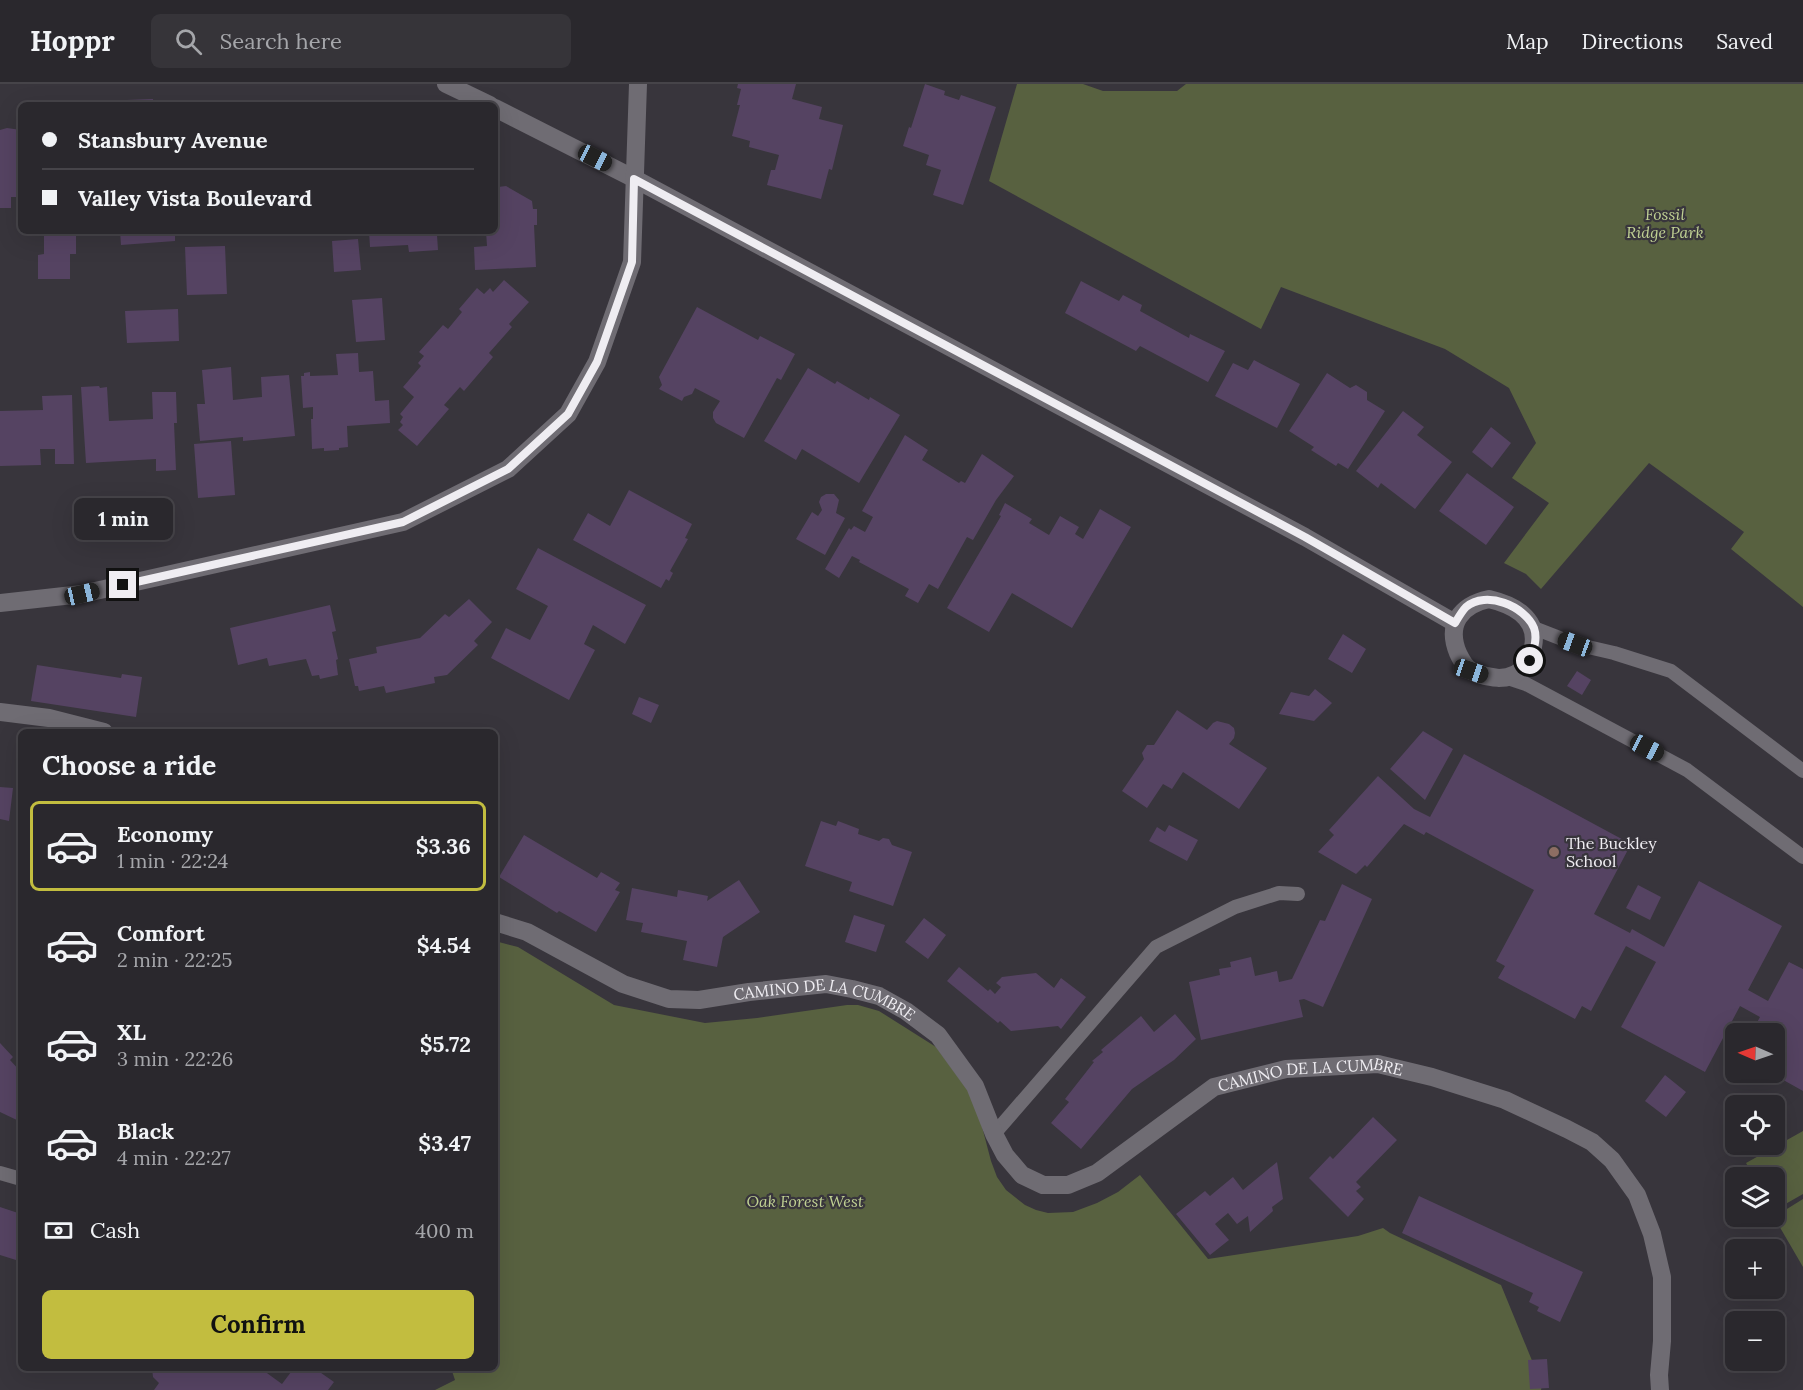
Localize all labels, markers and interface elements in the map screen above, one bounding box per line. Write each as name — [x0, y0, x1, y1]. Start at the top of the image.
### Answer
search box — [151, 14, 571, 68]
text: Hoppr — [30, 23, 115, 59]
icon: search — [172, 25, 205, 58]
text: Search here — [220, 27, 342, 55]
text: Map — [1506, 28, 1549, 55]
text: Directions — [1582, 28, 1683, 55]
text: Saved — [1716, 28, 1773, 55]
text: Stansbury Avenue — [78, 126, 268, 154]
car — [575, 142, 615, 174]
text: Valley Vista Boulevard — [78, 184, 312, 212]
park label: Fossil Ridge Park — [1626, 204, 1704, 242]
callout: 1 min — [74, 498, 172, 540]
text: 1 min — [98, 506, 149, 531]
route end — [109, 571, 136, 598]
car — [62, 581, 102, 607]
car — [1555, 629, 1595, 659]
route start — [1516, 647, 1543, 674]
car — [1451, 657, 1491, 685]
car — [1627, 732, 1667, 764]
text: Choose a ride — [42, 748, 216, 782]
icon: car — [45, 819, 99, 873]
text: Economy — [117, 820, 213, 848]
text: $3.36 — [416, 832, 471, 860]
place label: The Buckley School — [1566, 833, 1657, 871]
marker: The Buckley School — [1547, 845, 1561, 859]
text: 1 min · 22:24 — [117, 848, 228, 873]
icon: car — [45, 918, 99, 972]
text: Comfort — [117, 919, 205, 947]
text: $4.54 — [417, 931, 471, 959]
text: 2 min · 22:25 — [117, 947, 232, 972]
street label: CAMINO DE LA CUMBRE — [732, 974, 920, 1025]
icon: car — [45, 1017, 99, 1071]
text: XL — [117, 1018, 146, 1046]
north arrow — [1725, 1023, 1785, 1083]
map controls — [1725, 1023, 1785, 1371]
text: $5.72 — [420, 1030, 471, 1058]
text: 3 min · 22:26 — [117, 1046, 233, 1071]
street label: CAMINO DE LA CUMBRE — [1216, 1053, 1405, 1096]
button: locate — [1725, 1095, 1785, 1155]
icon: car — [45, 1116, 99, 1170]
text: Black — [117, 1117, 174, 1145]
text: $3.47 — [418, 1129, 471, 1157]
text: 4 min · 22:27 — [117, 1145, 231, 1170]
button: layers — [1725, 1167, 1785, 1227]
park label: Oak Forest West — [746, 1191, 864, 1211]
icon: cash — [42, 1214, 75, 1247]
text: Cash — [90, 1216, 140, 1244]
text: 400 m — [415, 1218, 474, 1243]
button: + — [1725, 1239, 1785, 1299]
button: Confirm — [42, 1290, 474, 1359]
button: − — [1725, 1311, 1785, 1371]

